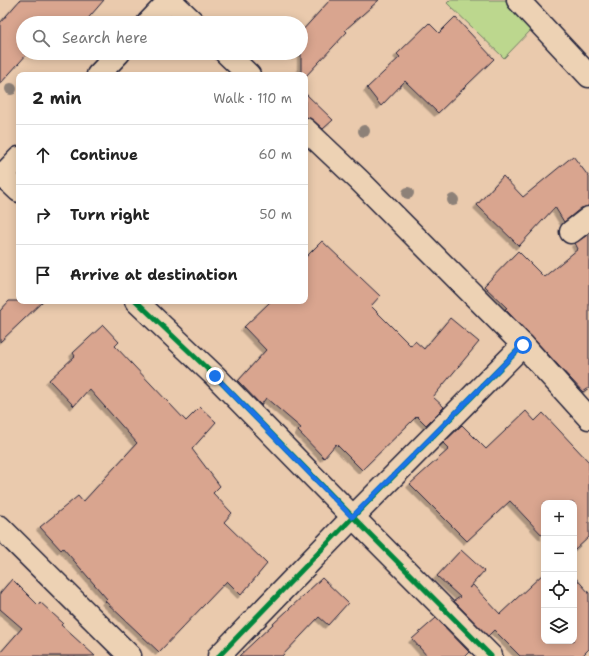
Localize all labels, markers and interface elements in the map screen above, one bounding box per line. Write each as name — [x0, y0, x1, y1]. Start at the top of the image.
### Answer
search box — [16, 16, 308, 60]
icon: search — [30, 27, 52, 49]
text: Search here — [62, 28, 148, 48]
text: 2 min — [32, 87, 82, 109]
text: Walk · 110 m — [213, 90, 292, 107]
icon: ahead — [32, 144, 54, 166]
text: Continue — [70, 145, 138, 165]
text: 60 m — [259, 146, 292, 163]
icon: right — [32, 204, 54, 226]
text: Turn right — [70, 205, 150, 225]
text: 50 m — [259, 206, 292, 223]
icon: arrive — [32, 264, 54, 286]
text: Arrive at destination — [70, 265, 238, 285]
route start — [514, 336, 532, 354]
route end — [206, 367, 224, 385]
map controls — [541, 500, 577, 644]
button: + — [541, 500, 577, 536]
button: − — [541, 536, 577, 572]
button: locate — [541, 572, 577, 608]
button: layers — [541, 608, 577, 644]

